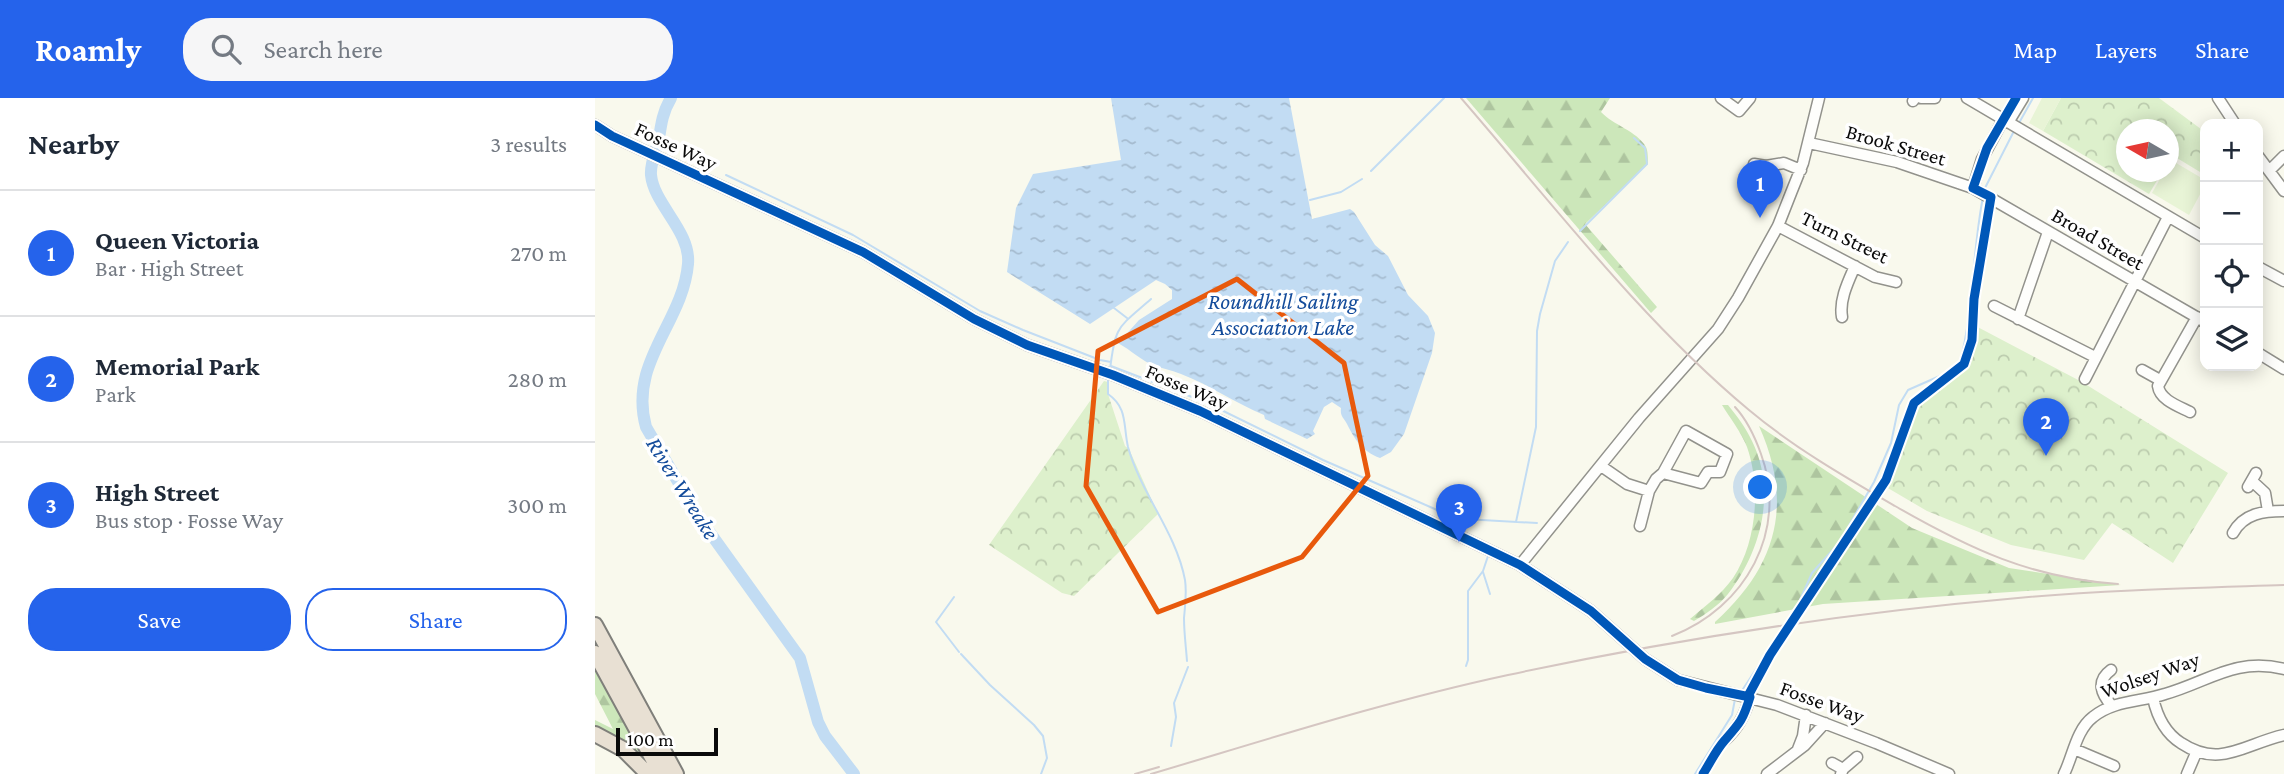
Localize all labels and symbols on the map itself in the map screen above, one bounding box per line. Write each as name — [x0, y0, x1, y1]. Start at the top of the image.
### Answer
street label: Fosse Way — [631, 117, 721, 176]
street label: Brook Street — [1843, 119, 1950, 171]
north arrow — [2116, 119, 2179, 182]
pin: 1 — [1737, 160, 1783, 218]
street label: Broad Street — [2047, 203, 2149, 276]
street label: Turn Street — [1797, 206, 1894, 269]
water label: Roundhill Sailing Association Lake — [1208, 288, 1359, 340]
street label: Fosse Way — [1142, 359, 1232, 415]
pin: 2 — [2023, 398, 2069, 456]
water label: River Wreake — [641, 432, 725, 544]
your location — [1743, 470, 1777, 504]
pin: 3 — [1436, 484, 1482, 542]
street label: Wolsey Way — [2097, 647, 2203, 703]
street label: Fosse Way — [1777, 676, 1868, 728]
scale bar — [616, 725, 717, 757]

